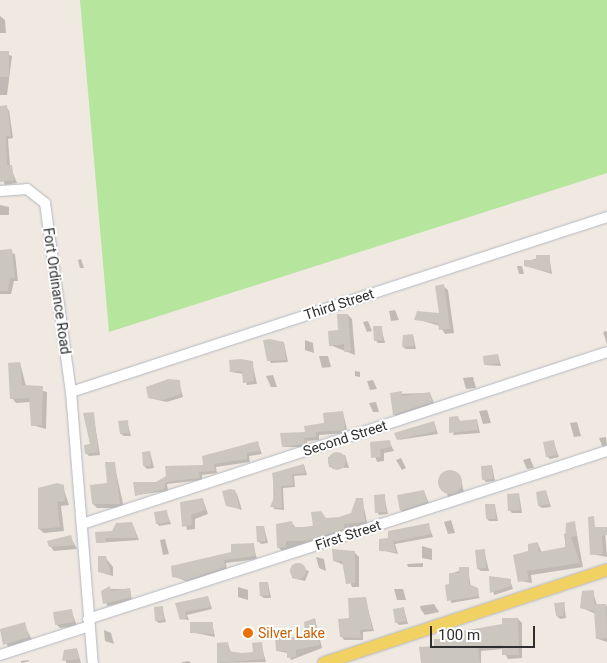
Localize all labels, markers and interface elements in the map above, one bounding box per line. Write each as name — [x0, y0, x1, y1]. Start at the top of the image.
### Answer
street label: Fort Ordinance Road — [40, 227, 74, 355]
street label: Third Street — [302, 285, 376, 323]
street label: Second Street — [301, 417, 389, 459]
street label: First Street — [313, 516, 383, 554]
scale bar — [432, 616, 537, 648]
place label: Silver Lake — [258, 625, 325, 641]
text: 100 m — [438, 626, 480, 644]
marker: Silver Lake — [242, 627, 254, 639]

